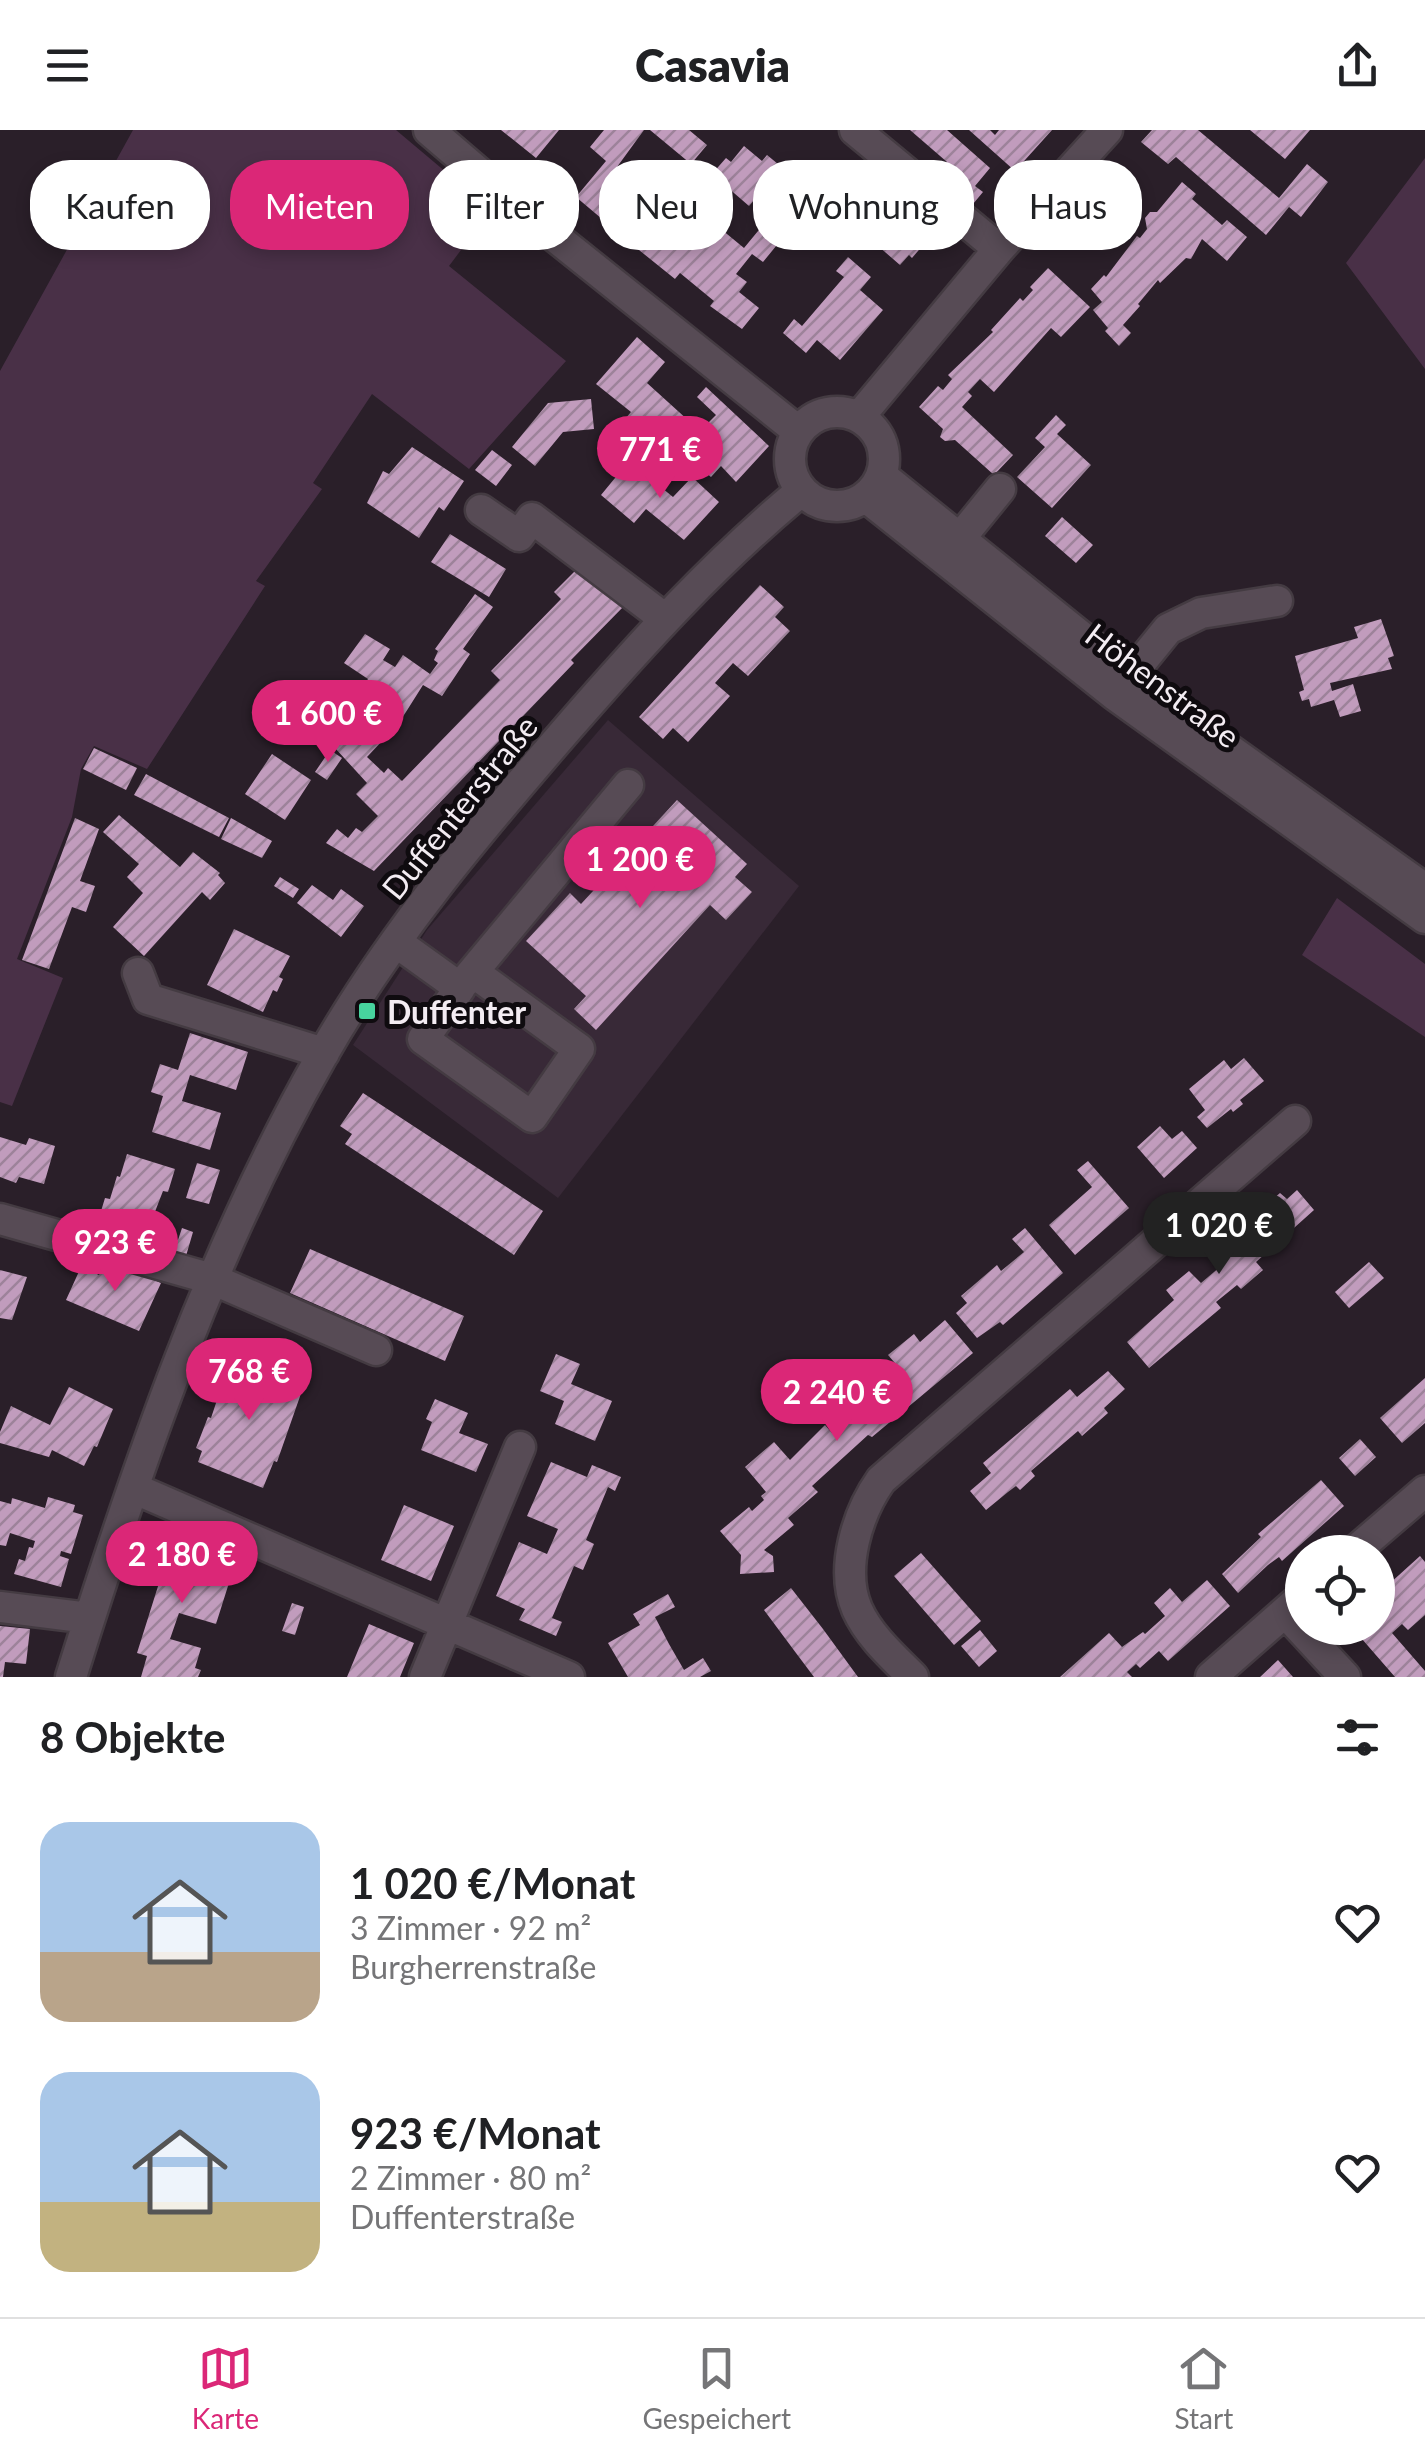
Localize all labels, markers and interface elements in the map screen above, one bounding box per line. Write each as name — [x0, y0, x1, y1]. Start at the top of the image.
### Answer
icon: menu — [40, 38, 95, 93]
text: Casavia — [635, 38, 790, 92]
icon: share — [1330, 38, 1385, 93]
chip: Kaufen — [30, 160, 210, 250]
chip: Mieten — [230, 160, 409, 250]
chip: Filter — [429, 160, 579, 250]
chip: Neu — [599, 160, 733, 250]
chip: Wohnung — [753, 160, 974, 250]
chip: Haus — [994, 160, 1142, 250]
pin: 771 € — [590, 416, 730, 501]
text: 771 € — [619, 429, 701, 468]
street label: Höhenstraße — [1078, 614, 1248, 756]
pin: 1 600 € — [236, 680, 420, 765]
text: 1 600 € — [274, 693, 382, 732]
street label: Duffenterstraße — [373, 707, 545, 907]
pin: 1 200 € — [548, 826, 732, 911]
text: 1 200 € — [586, 839, 694, 878]
place label: Duffenter — [387, 992, 526, 1031]
marker: Duffenter — [356, 1000, 378, 1022]
pin: 1 020 € — [1127, 1192, 1311, 1277]
text: 1 020 € — [1165, 1205, 1273, 1244]
pin: 923 € — [45, 1209, 185, 1294]
text: 923 € — [74, 1222, 156, 1261]
pin: 768 € — [179, 1338, 319, 1423]
text: 768 € — [208, 1351, 290, 1390]
pin: 2 240 € — [745, 1359, 929, 1444]
text: 2 240 € — [783, 1372, 891, 1411]
pin: 2 180 € — [90, 1521, 274, 1606]
text: 2 180 € — [128, 1534, 236, 1573]
map controls — [1285, 1535, 1395, 1645]
button: locate — [1285, 1535, 1395, 1645]
icon: filters — [1330, 1710, 1385, 1765]
text: 8 Objekte — [40, 1712, 225, 1762]
text: 1 020 €/Monat — [350, 1858, 635, 1908]
icon: home — [120, 1862, 240, 1982]
icon: heart — [1330, 1895, 1385, 1950]
text: 3 Zimmer · 92 m² — [350, 1908, 591, 1947]
text: Burgherrenstraße — [350, 1947, 596, 1986]
text: 923 €/Monat — [350, 2108, 601, 2158]
icon: home — [120, 2112, 240, 2232]
icon: heart — [1330, 2145, 1385, 2200]
text: 2 Zimmer · 80 m² — [350, 2158, 591, 2197]
text: Duffenterstraße — [350, 2197, 575, 2236]
tab: Karte — [192, 2341, 259, 2435]
tab: Gespeichert — [643, 2341, 791, 2435]
tab: Start — [1174, 2341, 1233, 2435]

